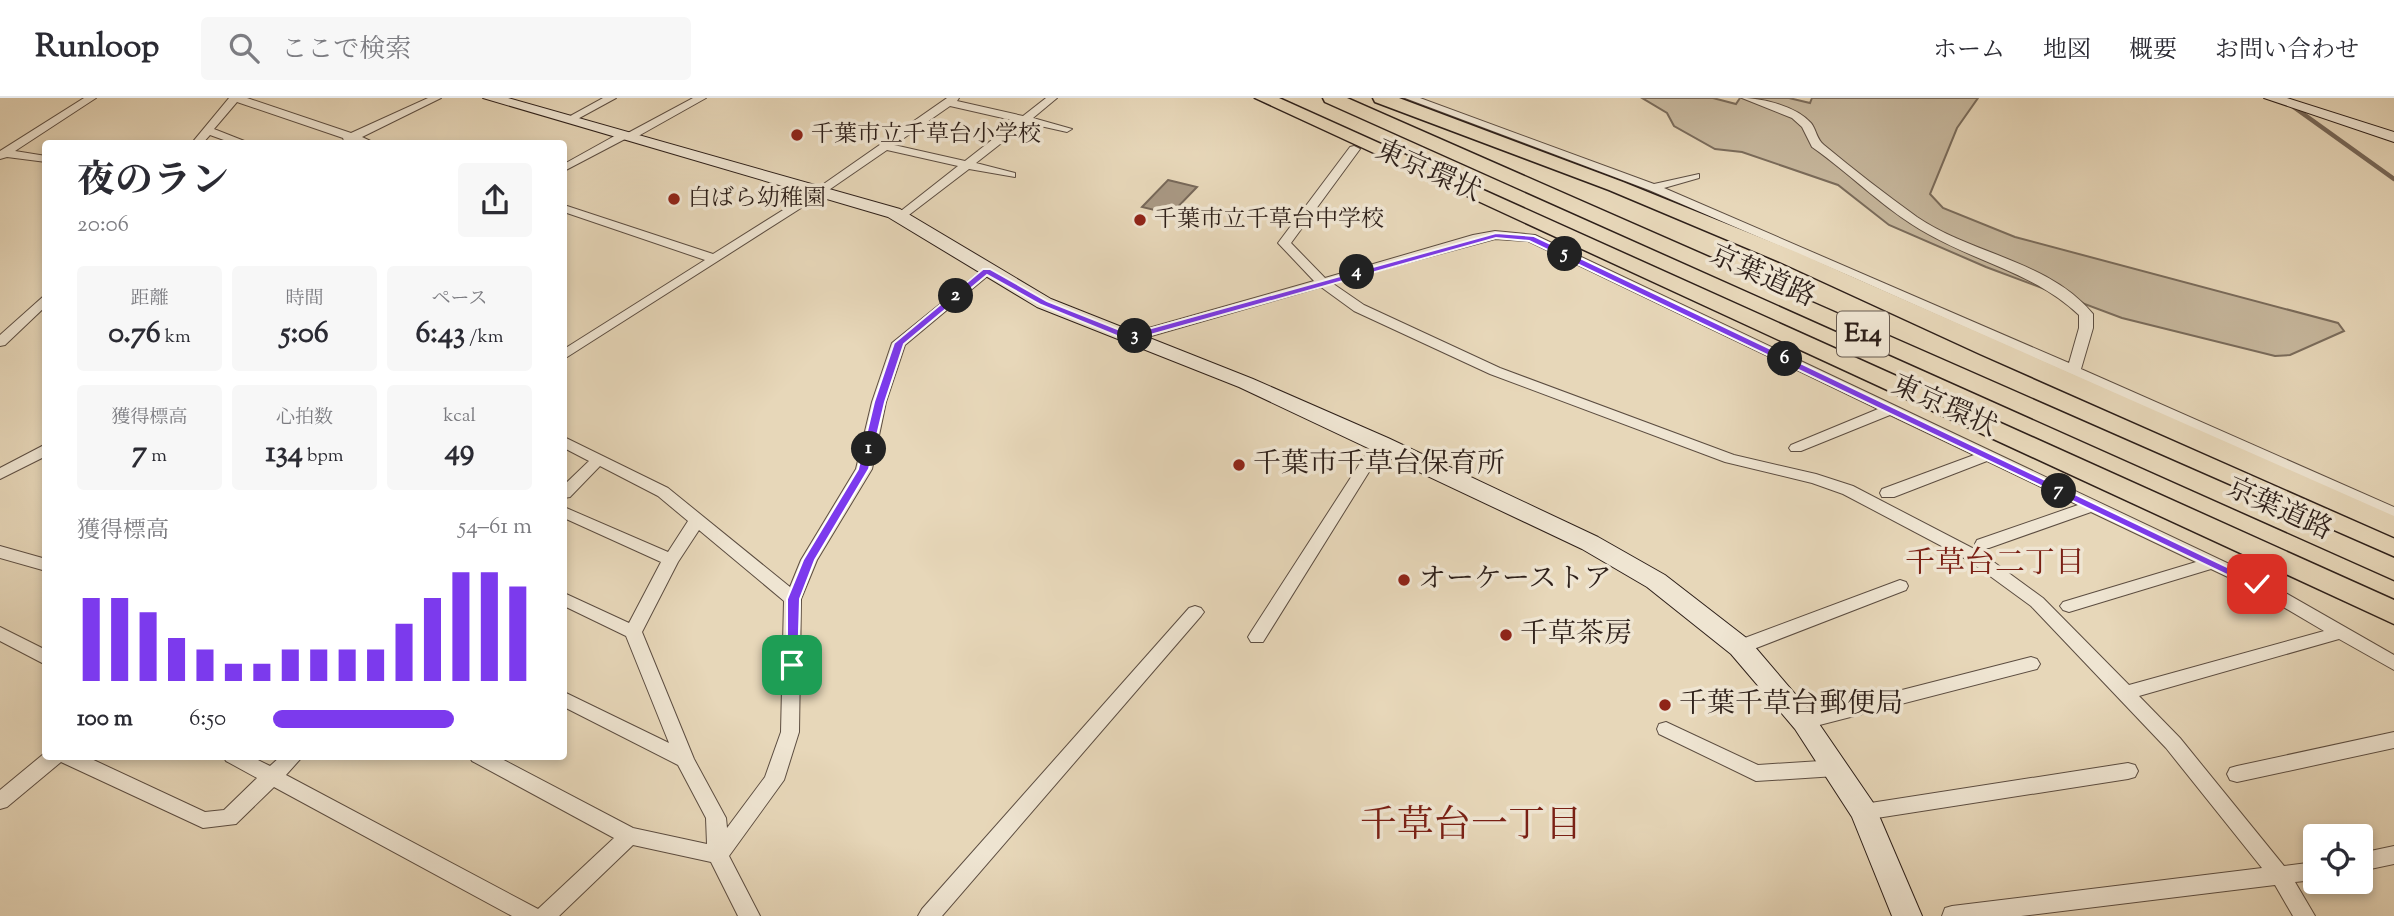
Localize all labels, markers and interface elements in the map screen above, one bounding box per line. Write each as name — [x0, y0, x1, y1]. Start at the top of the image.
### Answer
search box — [201, 17, 691, 80]
text: Runloop — [35, 24, 159, 72]
icon: search — [225, 29, 263, 67]
text: ここで検索 — [281, 32, 411, 69]
text: ホーム — [1933, 34, 2005, 68]
text: 地図 — [2043, 34, 2091, 68]
text: 概要 — [2129, 34, 2177, 68]
text: お問い合わせ — [2215, 34, 2359, 68]
place label: 千葉市立千草台小学校 — [811, 119, 1041, 152]
marker: 千葉市立千草台小学校 — [789, 127, 805, 143]
street label: 東京環状 — [1369, 131, 1487, 213]
text: 夜のラン — [77, 156, 229, 210]
button: share — [458, 163, 532, 237]
place label: 白ばら幼稚園 — [688, 183, 826, 216]
marker: 白ばら幼稚園 — [666, 191, 682, 207]
place label: 千葉市立千草台中学校 — [1154, 204, 1384, 237]
text: 20:06 — [77, 209, 129, 242]
marker: 千葉市立千草台中学校 — [1132, 212, 1148, 228]
pin: 5 — [1548, 236, 1582, 272]
street label: 京葉道路 — [1703, 236, 1821, 318]
text: 5 — [1561, 240, 1568, 267]
pin: 4 — [1340, 254, 1374, 290]
text: 4 — [1352, 258, 1361, 285]
pin: 2 — [939, 278, 974, 314]
text: 2 — [951, 282, 960, 309]
text: 距離 — [130, 286, 169, 313]
text: 時間 — [285, 286, 324, 313]
text: ペース — [431, 286, 488, 313]
road number: E14 — [1837, 312, 1889, 356]
text: 0.76 — [108, 313, 161, 356]
text: 5:06 — [280, 313, 329, 356]
text: 6:43 — [415, 313, 465, 356]
pin: 3 — [1118, 318, 1152, 354]
text: 3 — [1131, 322, 1138, 349]
text: km — [161, 324, 191, 351]
text: /km — [465, 324, 504, 351]
pin: 6 — [1768, 342, 1802, 376]
text: 6 — [1780, 345, 1789, 372]
street label: 東京環状 — [1885, 366, 2003, 448]
text: kcal — [443, 403, 476, 430]
text: 獲得標高 — [111, 405, 188, 432]
text: 心拍数 — [276, 405, 333, 432]
text: 49 — [445, 430, 474, 473]
text: 7 — [132, 432, 147, 475]
text: 134 — [266, 432, 303, 475]
pin: 1 — [852, 432, 886, 466]
text: 1 — [865, 435, 872, 462]
text: m — [147, 443, 167, 470]
text: bpm — [303, 443, 343, 470]
place label: 千葉市千草台保育所 — [1253, 445, 1505, 485]
marker: 千葉市千草台保育所 — [1231, 457, 1247, 473]
street label: 京葉道路 — [2220, 469, 2338, 551]
pin: 7 — [2042, 474, 2076, 508]
text: 7 — [2054, 477, 2063, 504]
text: 54–61 m — [458, 511, 532, 544]
text: 獲得標高 — [77, 515, 169, 548]
district label: 千草台二丁目 — [1905, 543, 2085, 586]
pin — [2227, 554, 2287, 614]
place label: オーケーストア — [1418, 560, 1612, 600]
icon: check — [2238, 565, 2276, 603]
marker: オーケーストア — [1396, 572, 1412, 588]
place label: 千草茶房 — [1520, 615, 1632, 655]
marker: 千草茶房 — [1498, 627, 1514, 643]
pin — [762, 635, 822, 695]
icon: arrive — [773, 646, 811, 684]
place label: 千葉千草台郵便局 — [1679, 685, 1903, 725]
marker: 千葉千草台郵便局 — [1657, 697, 1673, 713]
text: 100 m — [77, 703, 133, 736]
text: 6:50 — [189, 703, 226, 736]
district label: 千草台一丁目 — [1360, 800, 1582, 854]
map controls — [2303, 824, 2373, 894]
button: locate — [2303, 824, 2373, 894]

